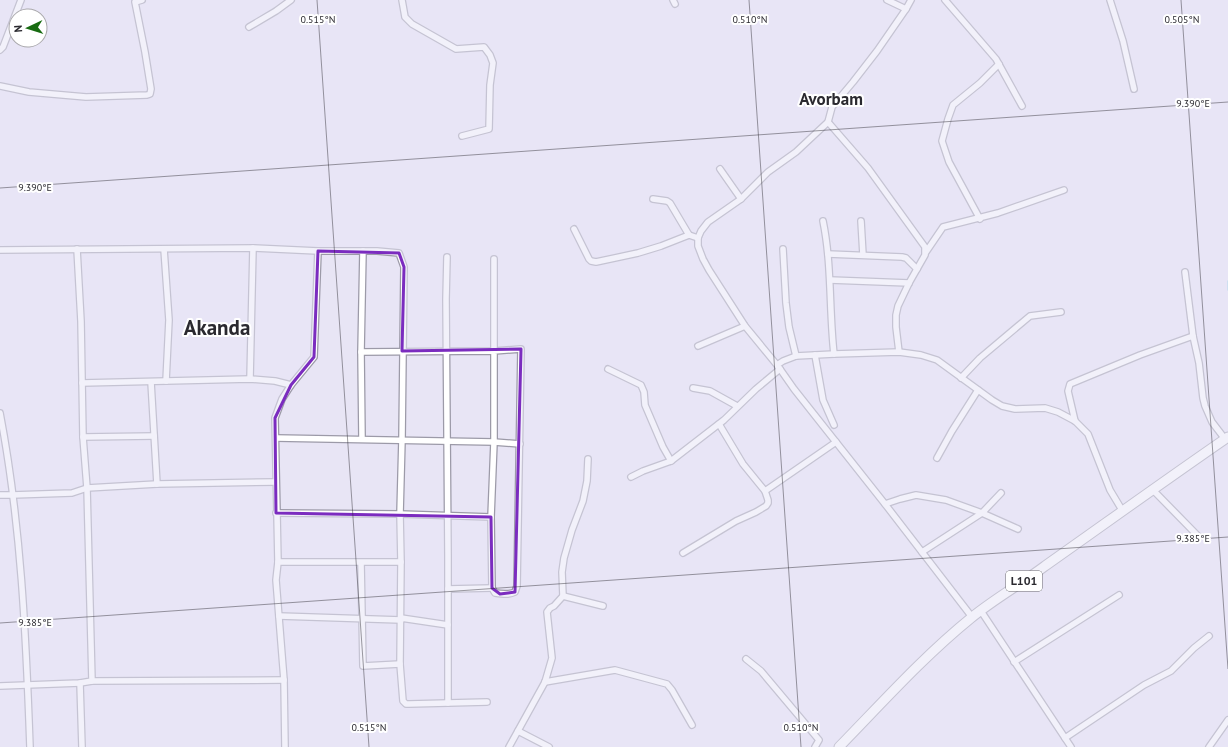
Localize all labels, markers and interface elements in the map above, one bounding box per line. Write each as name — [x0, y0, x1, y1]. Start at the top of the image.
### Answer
north arrow — [8, 8, 48, 48]
text: 0.515°N — [301, 13, 335, 26]
text: 0.510°N — [733, 13, 767, 26]
text: 0.505°N — [1165, 13, 1199, 26]
text: N — [11, 25, 25, 33]
district label: Avorbam — [799, 88, 863, 110]
text: 9.390°E — [1176, 97, 1210, 110]
text: 9.390°E — [18, 181, 52, 194]
district label: Akanda — [184, 314, 250, 341]
text: 9.385°E — [1176, 532, 1210, 545]
road number: L101 — [1006, 571, 1042, 591]
text: 9.385°E — [18, 616, 52, 629]
text: 0.515°N — [352, 721, 386, 734]
text: 0.510°N — [784, 721, 818, 734]

